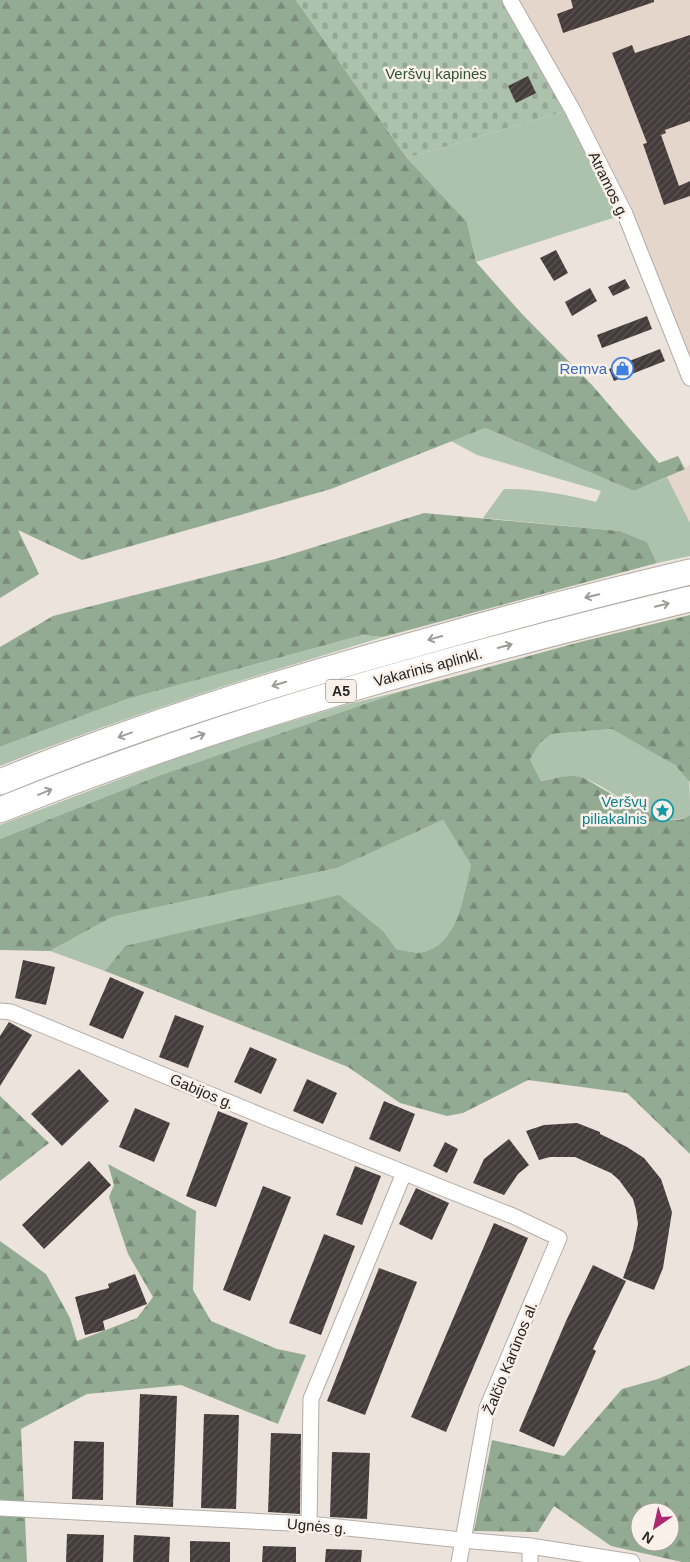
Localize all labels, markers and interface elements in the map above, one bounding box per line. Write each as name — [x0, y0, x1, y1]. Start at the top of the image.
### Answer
park label: Veršvų kapinės — [385, 65, 487, 82]
street label: Atramos g. — [585, 149, 633, 221]
shop icon: Remva — [611, 356, 635, 380]
place label: Remva — [559, 360, 608, 377]
one-way arrow — [584, 592, 600, 601]
one-way arrow — [654, 600, 670, 610]
one-way arrow — [427, 634, 443, 644]
one-way arrow — [496, 641, 512, 650]
street label: Vakarinis aplinkl. — [372, 644, 484, 690]
one-way arrow — [271, 679, 287, 689]
road number: A5 — [326, 679, 356, 702]
one-way arrow — [117, 731, 133, 740]
one-way arrow — [190, 731, 205, 740]
one-way arrow — [37, 786, 52, 796]
place label: Veršvų piliakalnis — [582, 793, 647, 827]
place icon: Veršvų piliakalnis — [651, 798, 675, 822]
street label: Gabijos g. — [168, 1070, 236, 1112]
street label: Žalčio Karūnos al. — [480, 1299, 540, 1417]
north arrow — [630, 1502, 680, 1552]
street label: Ugnės g. — [286, 1515, 348, 1537]
text: N — [639, 1528, 656, 1547]

